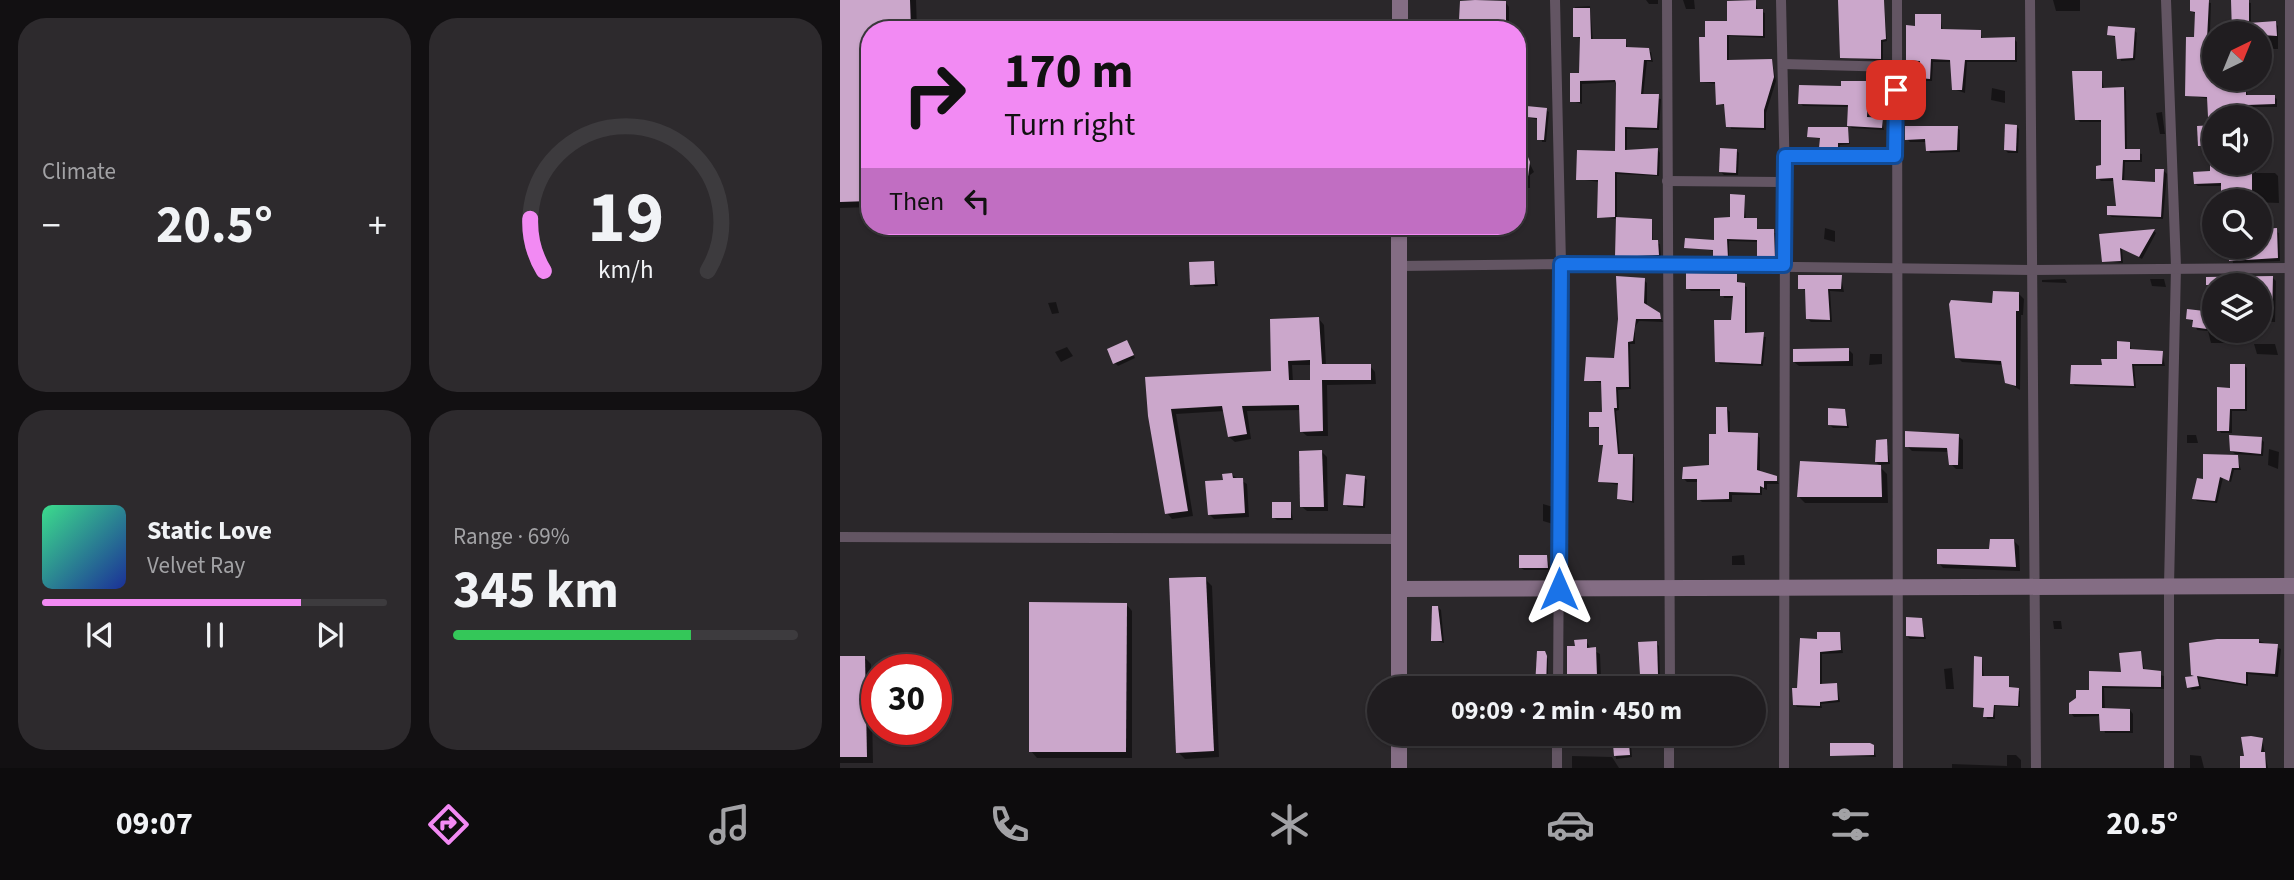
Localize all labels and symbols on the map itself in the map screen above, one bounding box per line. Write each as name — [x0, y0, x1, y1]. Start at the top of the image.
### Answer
north arrow — [2202, 21, 2272, 91]
pin — [1866, 60, 1926, 120]
position arrow — [1522, 552, 1596, 626]
speed limit sign: 30 — [861, 654, 952, 745]

